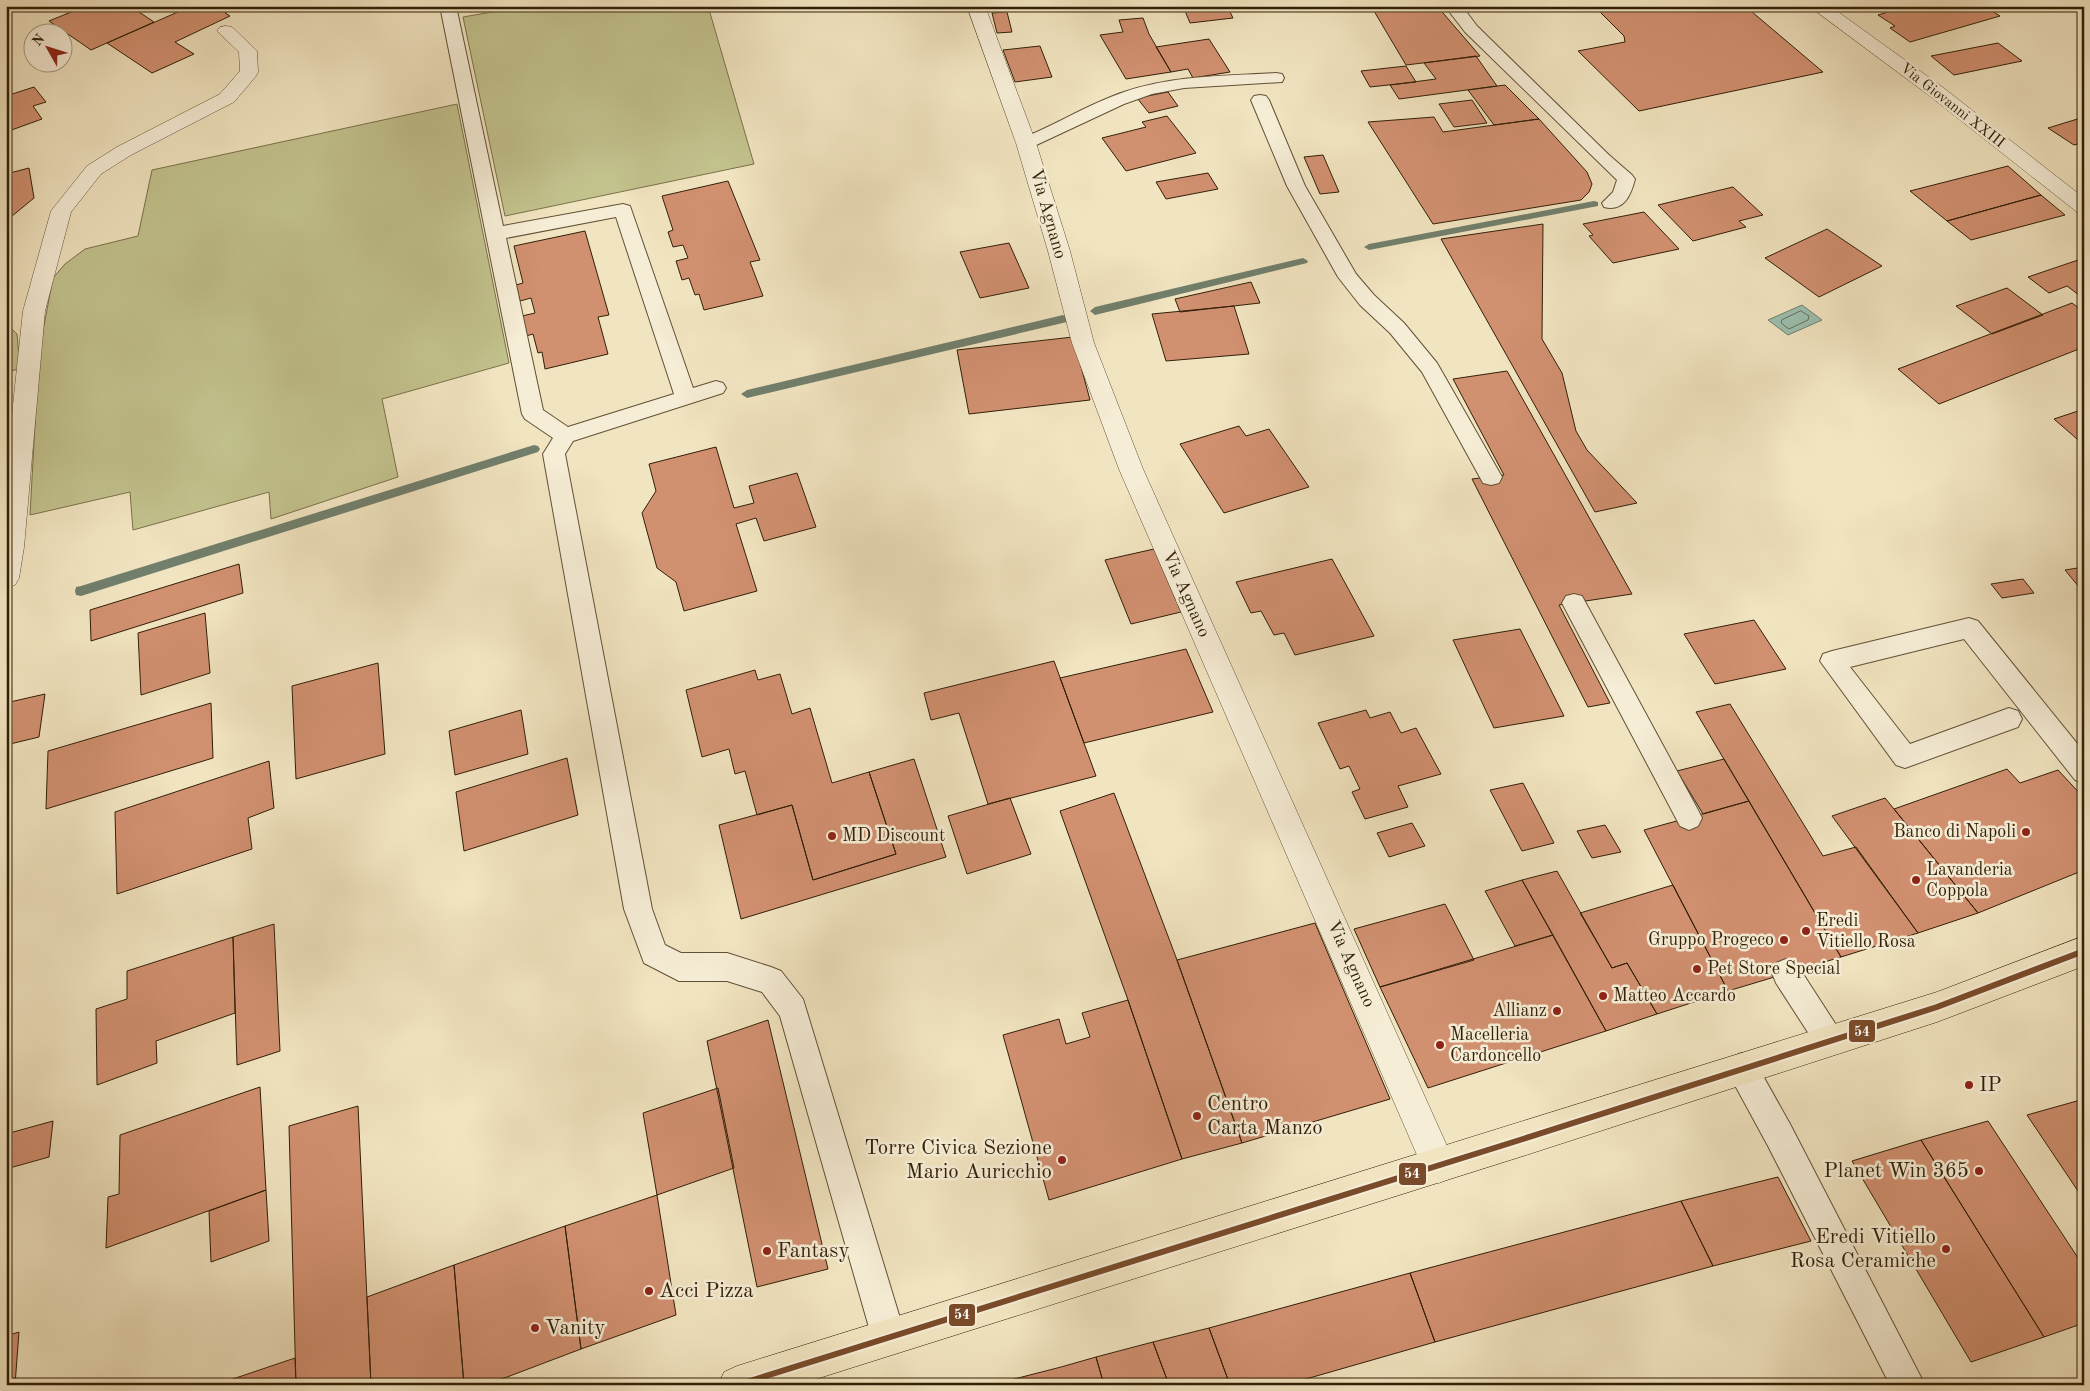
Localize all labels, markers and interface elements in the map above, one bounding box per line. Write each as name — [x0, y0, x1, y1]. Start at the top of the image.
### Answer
north arrow — [22, 22, 72, 72]
text: N — [30, 32, 48, 49]
street label: Via Giovanni XXIII — [1897, 61, 2007, 151]
street label: Via Agnano — [1027, 167, 1069, 261]
street label: Via Agnano — [1159, 548, 1213, 640]
place label: Banco di Napoli — [1893, 823, 2016, 841]
marker: Banco di Napoli — [2020, 826, 2032, 838]
place label: MD Discount — [842, 827, 945, 845]
marker: MD Discount — [826, 830, 838, 842]
place label: Lavanderia Coppola — [1926, 861, 2013, 900]
marker: Lavanderia Coppola — [1910, 874, 1922, 886]
place label: Eredi Vitiello Rosa — [1816, 912, 1916, 951]
street label: Via Agnano — [1324, 918, 1378, 1010]
marker: Eredi Vitiello Rosa — [1800, 925, 1812, 937]
place label: Gruppo Progeco — [1648, 931, 1774, 949]
marker: Gruppo Progeco — [1778, 934, 1790, 946]
place label: Pet Store Special — [1707, 960, 1840, 978]
marker: Pet Store Special — [1691, 963, 1703, 975]
place label: Matteo Accardo — [1613, 987, 1736, 1005]
marker: Matteo Accardo — [1597, 990, 1609, 1002]
place label: Allianz — [1492, 1002, 1547, 1020]
marker: Allianz — [1551, 1005, 1563, 1017]
line badge: 54 — [1848, 1019, 1876, 1043]
text: 54 — [1854, 1025, 1870, 1039]
place label: Macelleria Cardoncello — [1450, 1026, 1541, 1065]
marker: Macelleria Cardoncello — [1434, 1039, 1446, 1051]
place label: IP — [1979, 1075, 2002, 1096]
marker: IP — [1963, 1079, 1975, 1091]
place label: Centro Carta Manzo — [1207, 1094, 1323, 1139]
marker: Centro Carta Manzo — [1191, 1110, 1203, 1122]
place label: Torre Civica Sezione Mario Auricchio — [864, 1138, 1052, 1183]
marker: Torre Civica Sezione Mario Auricchio — [1056, 1154, 1068, 1166]
place label: Planet Win 365 — [1824, 1161, 1969, 1182]
line badge: 54 — [1398, 1162, 1427, 1186]
marker: Planet Win 365 — [1973, 1165, 1985, 1177]
text: 54 — [1404, 1167, 1420, 1181]
place label: Eredi Vitiello Rosa Ceramiche — [1790, 1227, 1936, 1272]
place label: Fantasy — [777, 1241, 850, 1262]
marker: Eredi Vitiello Rosa Ceramiche — [1940, 1243, 1952, 1255]
marker: Fantasy — [761, 1245, 773, 1257]
place label: Acci Pizza — [659, 1281, 754, 1302]
marker: Acci Pizza — [643, 1285, 655, 1297]
line badge: 54 — [948, 1303, 976, 1327]
text: 54 — [954, 1308, 970, 1322]
place label: Vanity — [545, 1318, 605, 1339]
marker: Vanity — [529, 1322, 541, 1334]

